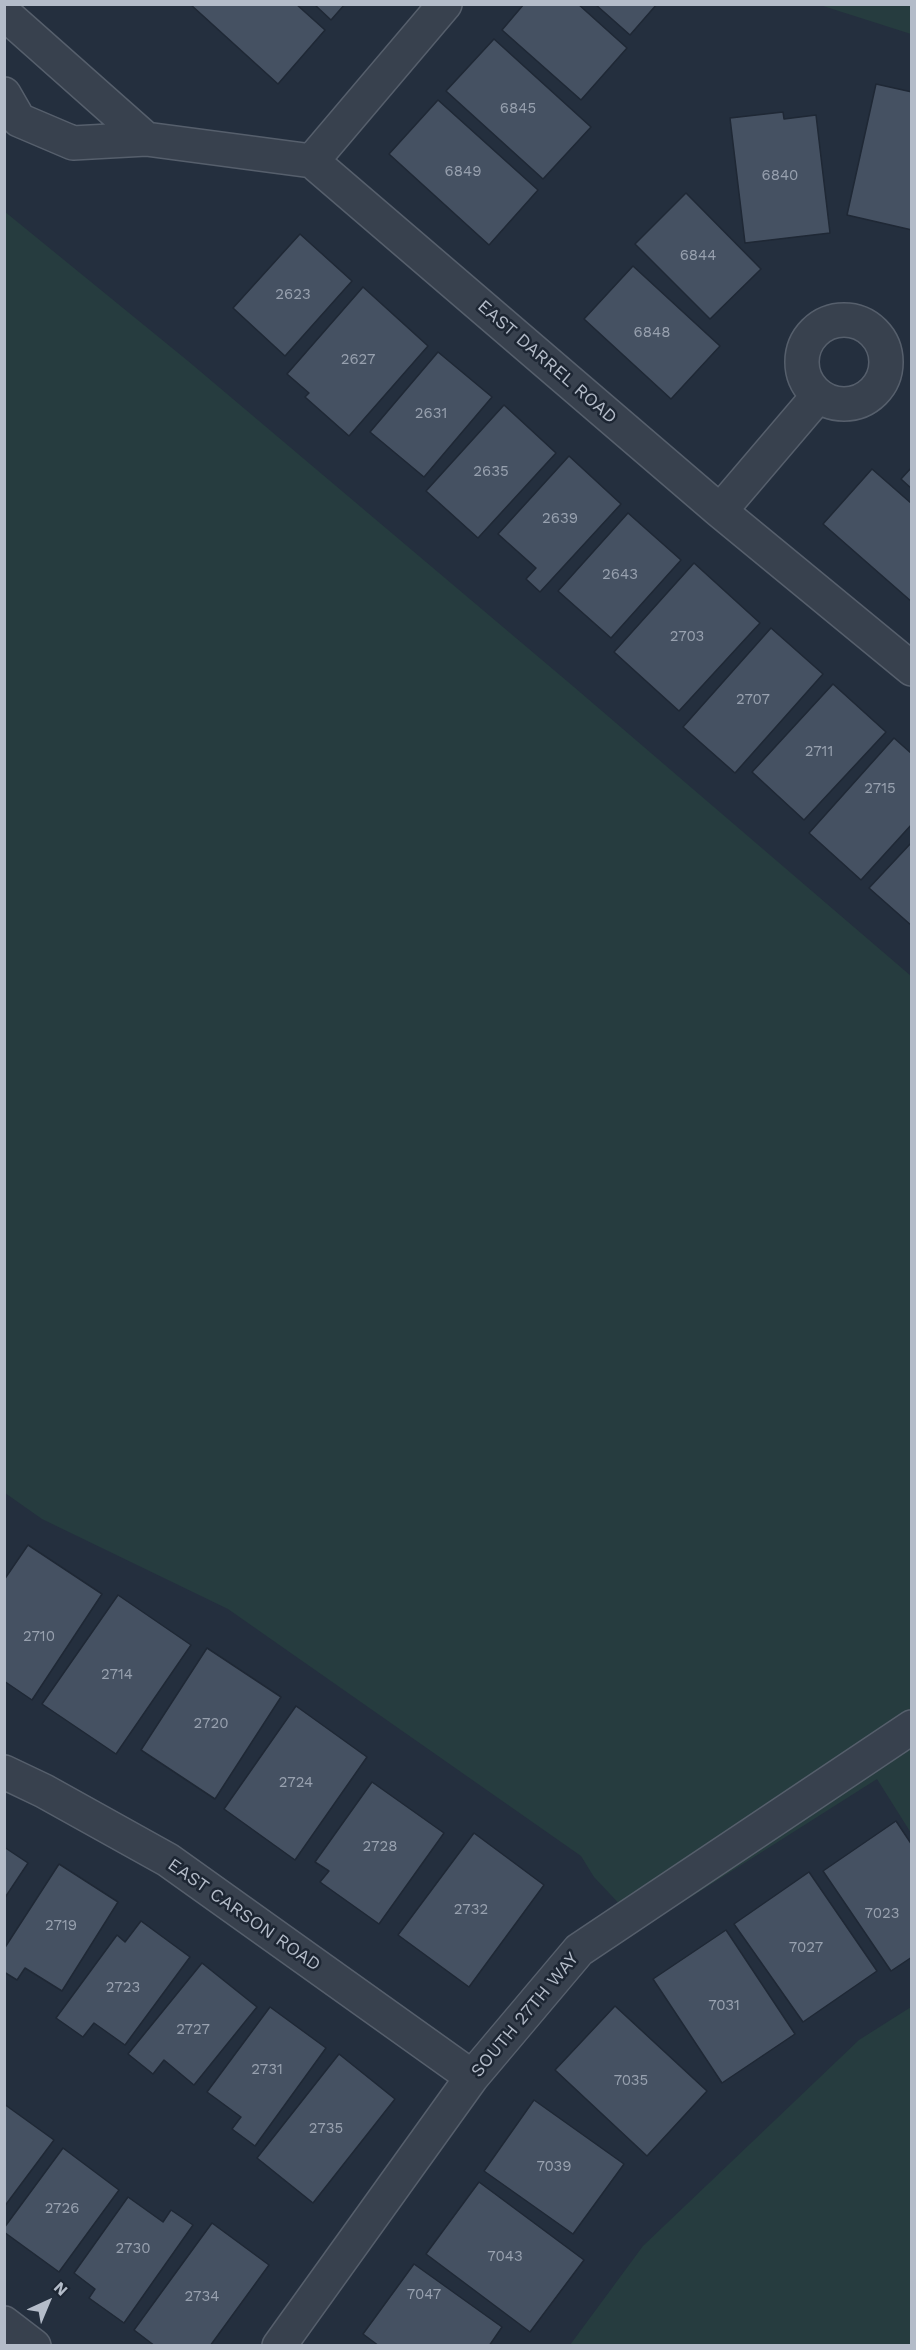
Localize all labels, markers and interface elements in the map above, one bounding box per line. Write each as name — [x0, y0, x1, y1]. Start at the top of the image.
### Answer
house number: 6845 — [500, 100, 536, 118]
house number: 6849 — [445, 163, 481, 181]
house number: 6840 — [762, 167, 798, 185]
house number: 6844 — [680, 247, 716, 265]
house number: 2623 — [275, 286, 311, 304]
street label: EAST DARREL ROAD — [473, 296, 621, 428]
house number: 6848 — [634, 324, 670, 342]
house number: 2627 — [341, 351, 375, 369]
house number: 2631 — [415, 405, 447, 423]
house number: 2635 — [473, 463, 509, 481]
house number: 2639 — [542, 510, 578, 528]
house number: 2643 — [602, 566, 638, 584]
house number: 2703 — [670, 628, 704, 646]
house number: 2707 — [736, 691, 770, 709]
house number: 2711 — [805, 743, 833, 761]
house number: 2715 — [864, 780, 896, 798]
house number: 2710 — [23, 1628, 55, 1646]
house number: 2714 — [101, 1666, 133, 1684]
house number: 2720 — [194, 1715, 228, 1733]
house number: 2724 — [279, 1774, 313, 1792]
house number: 2728 — [363, 1838, 397, 1856]
street label: EAST CARSON ROAD — [163, 1854, 325, 1976]
house number: 2732 — [454, 1901, 488, 1919]
house number: 7023 — [865, 1905, 899, 1923]
house number: 2719 — [45, 1917, 77, 1935]
house number: 7027 — [789, 1939, 823, 1957]
street label: SOUTH 27TH WAY — [467, 1948, 583, 2082]
house number: 2723 — [106, 1979, 140, 1997]
house number: 7031 — [708, 1997, 740, 2015]
house number: 2727 — [176, 2021, 210, 2039]
house number: 2731 — [251, 2061, 283, 2079]
house number: 7035 — [614, 2072, 648, 2090]
house number: 2735 — [309, 2120, 343, 2138]
house number: 7039 — [536, 2158, 572, 2176]
house number: 2726 — [45, 2200, 79, 2218]
house number: 2730 — [116, 2240, 150, 2258]
house number: 7043 — [487, 2248, 523, 2266]
north arrow — [18, 2272, 78, 2332]
text: N — [50, 2278, 72, 2300]
house number: 7047 — [407, 2286, 441, 2304]
house number: 2734 — [185, 2288, 219, 2306]

